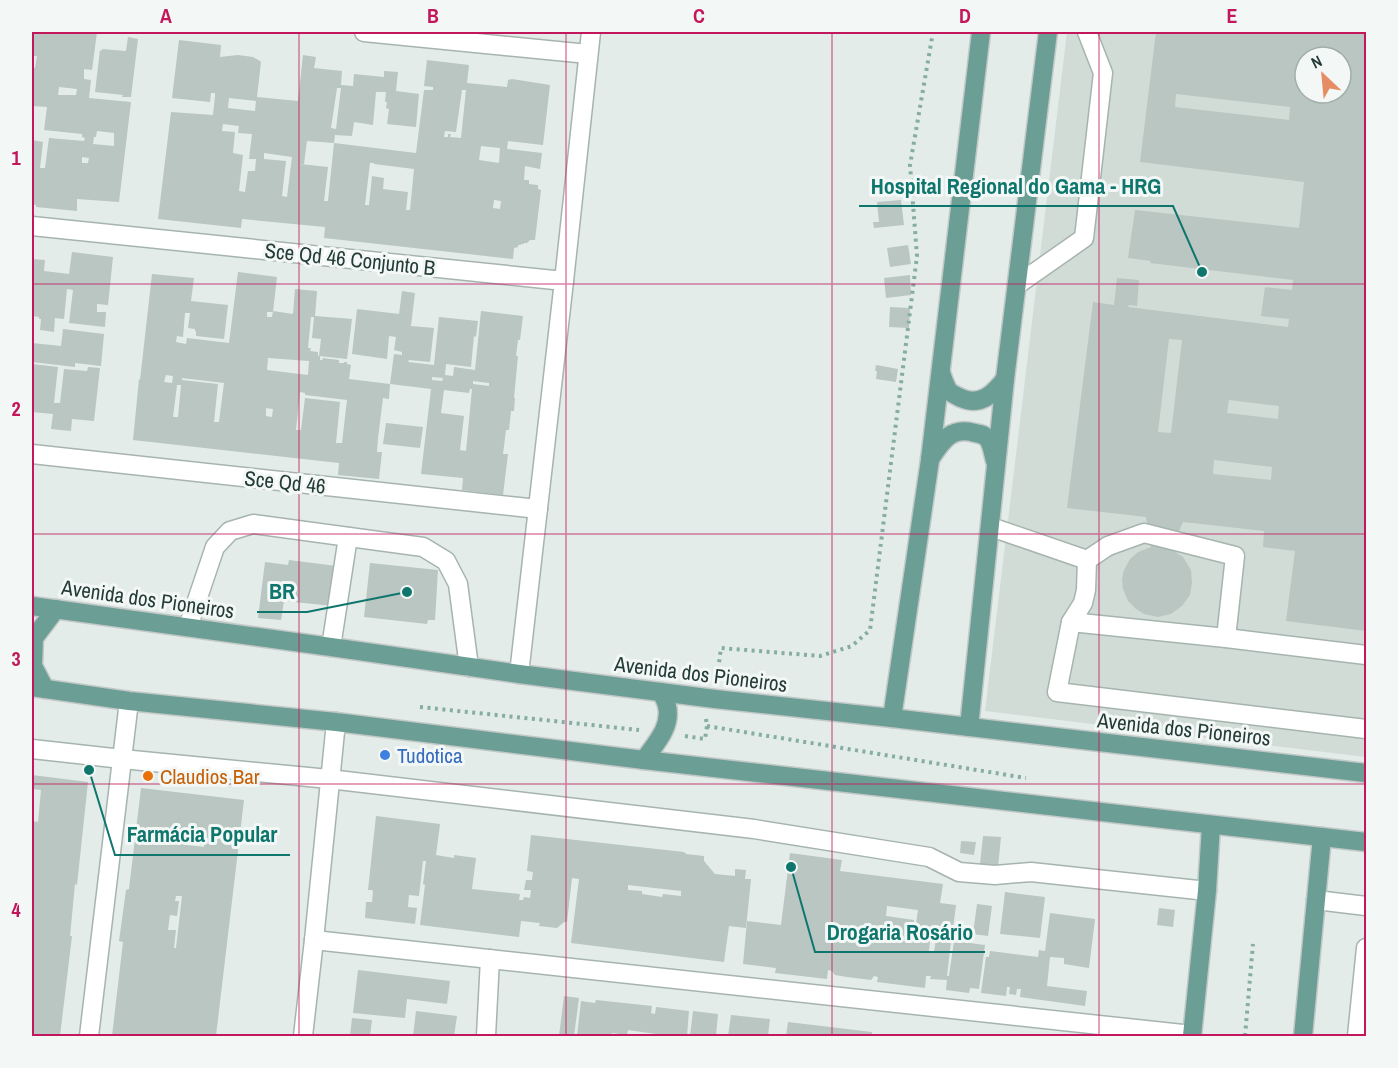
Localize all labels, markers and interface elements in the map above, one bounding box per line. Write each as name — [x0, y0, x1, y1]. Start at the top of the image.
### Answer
text: A — [160, 2, 172, 29]
text: B — [427, 2, 439, 29]
text: C — [693, 2, 705, 29]
text: D — [959, 2, 971, 29]
text: E — [1227, 2, 1238, 29]
north arrow — [1293, 45, 1353, 105]
text: N — [1307, 50, 1326, 73]
text: 1 — [11, 144, 21, 171]
callout: Hospital Regional do Gama - HRG — [859, 166, 1173, 206]
text: Hospital Regional do Gama - HRG — [871, 171, 1161, 201]
street label: Sce Qd 46 Conjunto B — [263, 236, 437, 282]
text: 2 — [11, 395, 21, 422]
street label: Sce Qd 46 — [243, 463, 327, 501]
street label: Avenida dos Pioneiros — [59, 572, 236, 625]
callout: BR — [257, 572, 307, 612]
text: BR — [269, 576, 295, 606]
text: 3 — [11, 645, 21, 672]
street label: Avenida dos Pioneiros — [612, 649, 789, 699]
street label: Avenida dos Pioneiros — [1095, 705, 1272, 753]
place label: Tudotica — [397, 741, 463, 770]
marker: Tudotica — [378, 748, 392, 762]
place label: Claudios Bar — [160, 762, 260, 791]
marker: Claudios Bar — [141, 769, 155, 783]
callout: Farmácia Popular — [115, 815, 290, 855]
text: Farmácia Popular — [127, 819, 277, 849]
text: 4 — [11, 896, 21, 923]
callout: Drogaria Rosário — [815, 912, 985, 952]
text: Drogaria Rosário — [827, 917, 973, 947]

